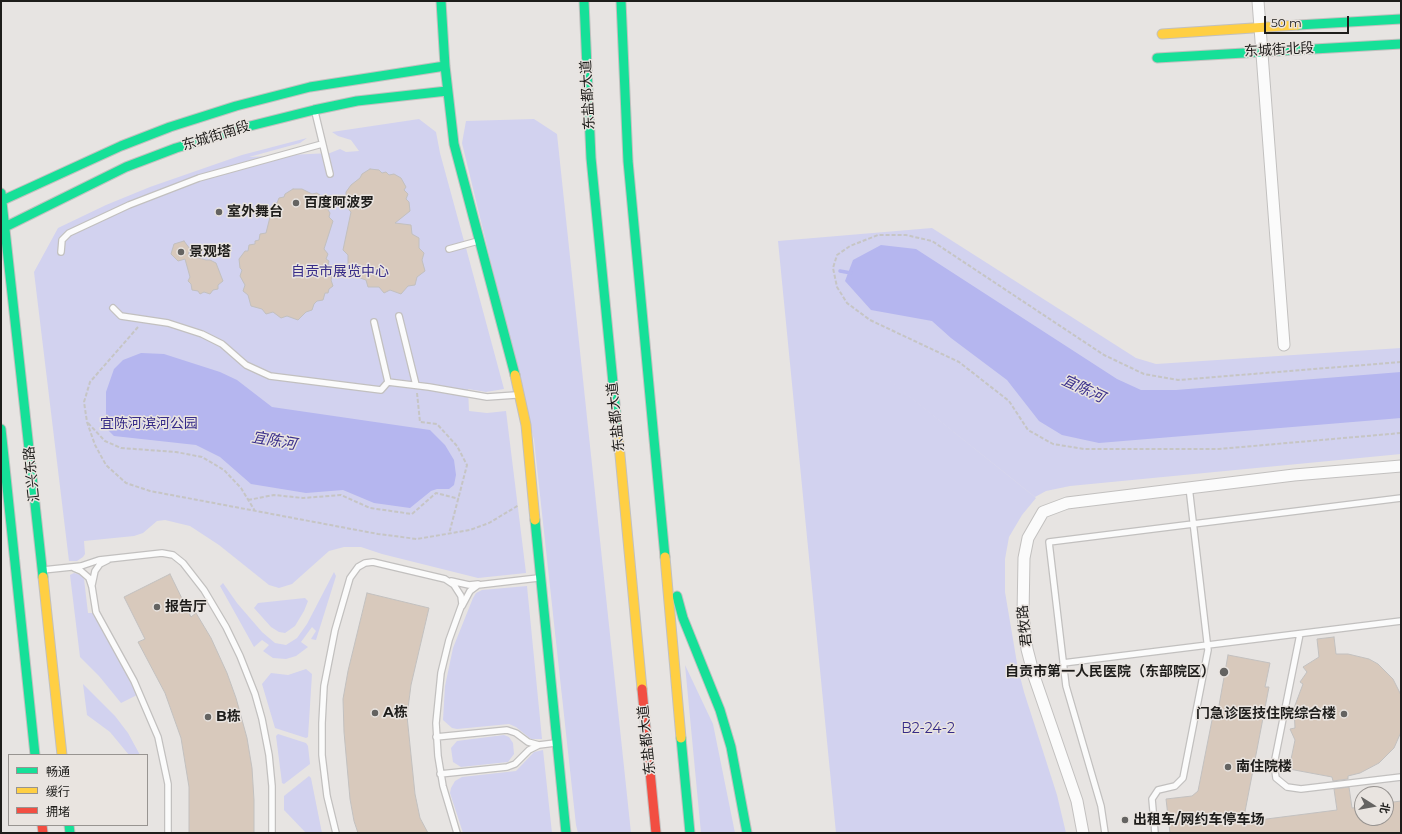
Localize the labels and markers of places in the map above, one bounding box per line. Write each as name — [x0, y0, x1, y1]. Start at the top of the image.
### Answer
place label: 百度阿波罗 — [304, 195, 374, 211]
marker: 百度阿波罗 — [291, 198, 301, 208]
place label: 室外舞台 — [227, 204, 283, 220]
marker: 室外舞台 — [214, 207, 224, 217]
place label: 景观塔 — [189, 244, 231, 260]
marker: 景观塔 — [176, 247, 186, 257]
place label: 报告厅 — [165, 599, 207, 615]
marker: 报告厅 — [152, 602, 162, 612]
place label: 自贡市第一人民医院（东部院区） — [1005, 664, 1215, 680]
marker: 自贡市第一人民医院（东部院区） — [1218, 666, 1230, 678]
place label: A栋 — [383, 705, 408, 721]
place label: 门急诊医技住院综合楼 — [1196, 706, 1336, 722]
marker: A栋 — [370, 708, 380, 718]
place label: B栋 — [216, 709, 241, 725]
marker: 门急诊医技住院综合楼 — [1339, 709, 1349, 719]
marker: B栋 — [203, 712, 213, 722]
place label: 南住院楼 — [1236, 759, 1292, 775]
marker: 南住院楼 — [1223, 762, 1233, 772]
place label: 出租车/网约车停车场 — [1133, 812, 1264, 828]
marker: 出租车/网约车停车场 — [1120, 815, 1130, 825]

